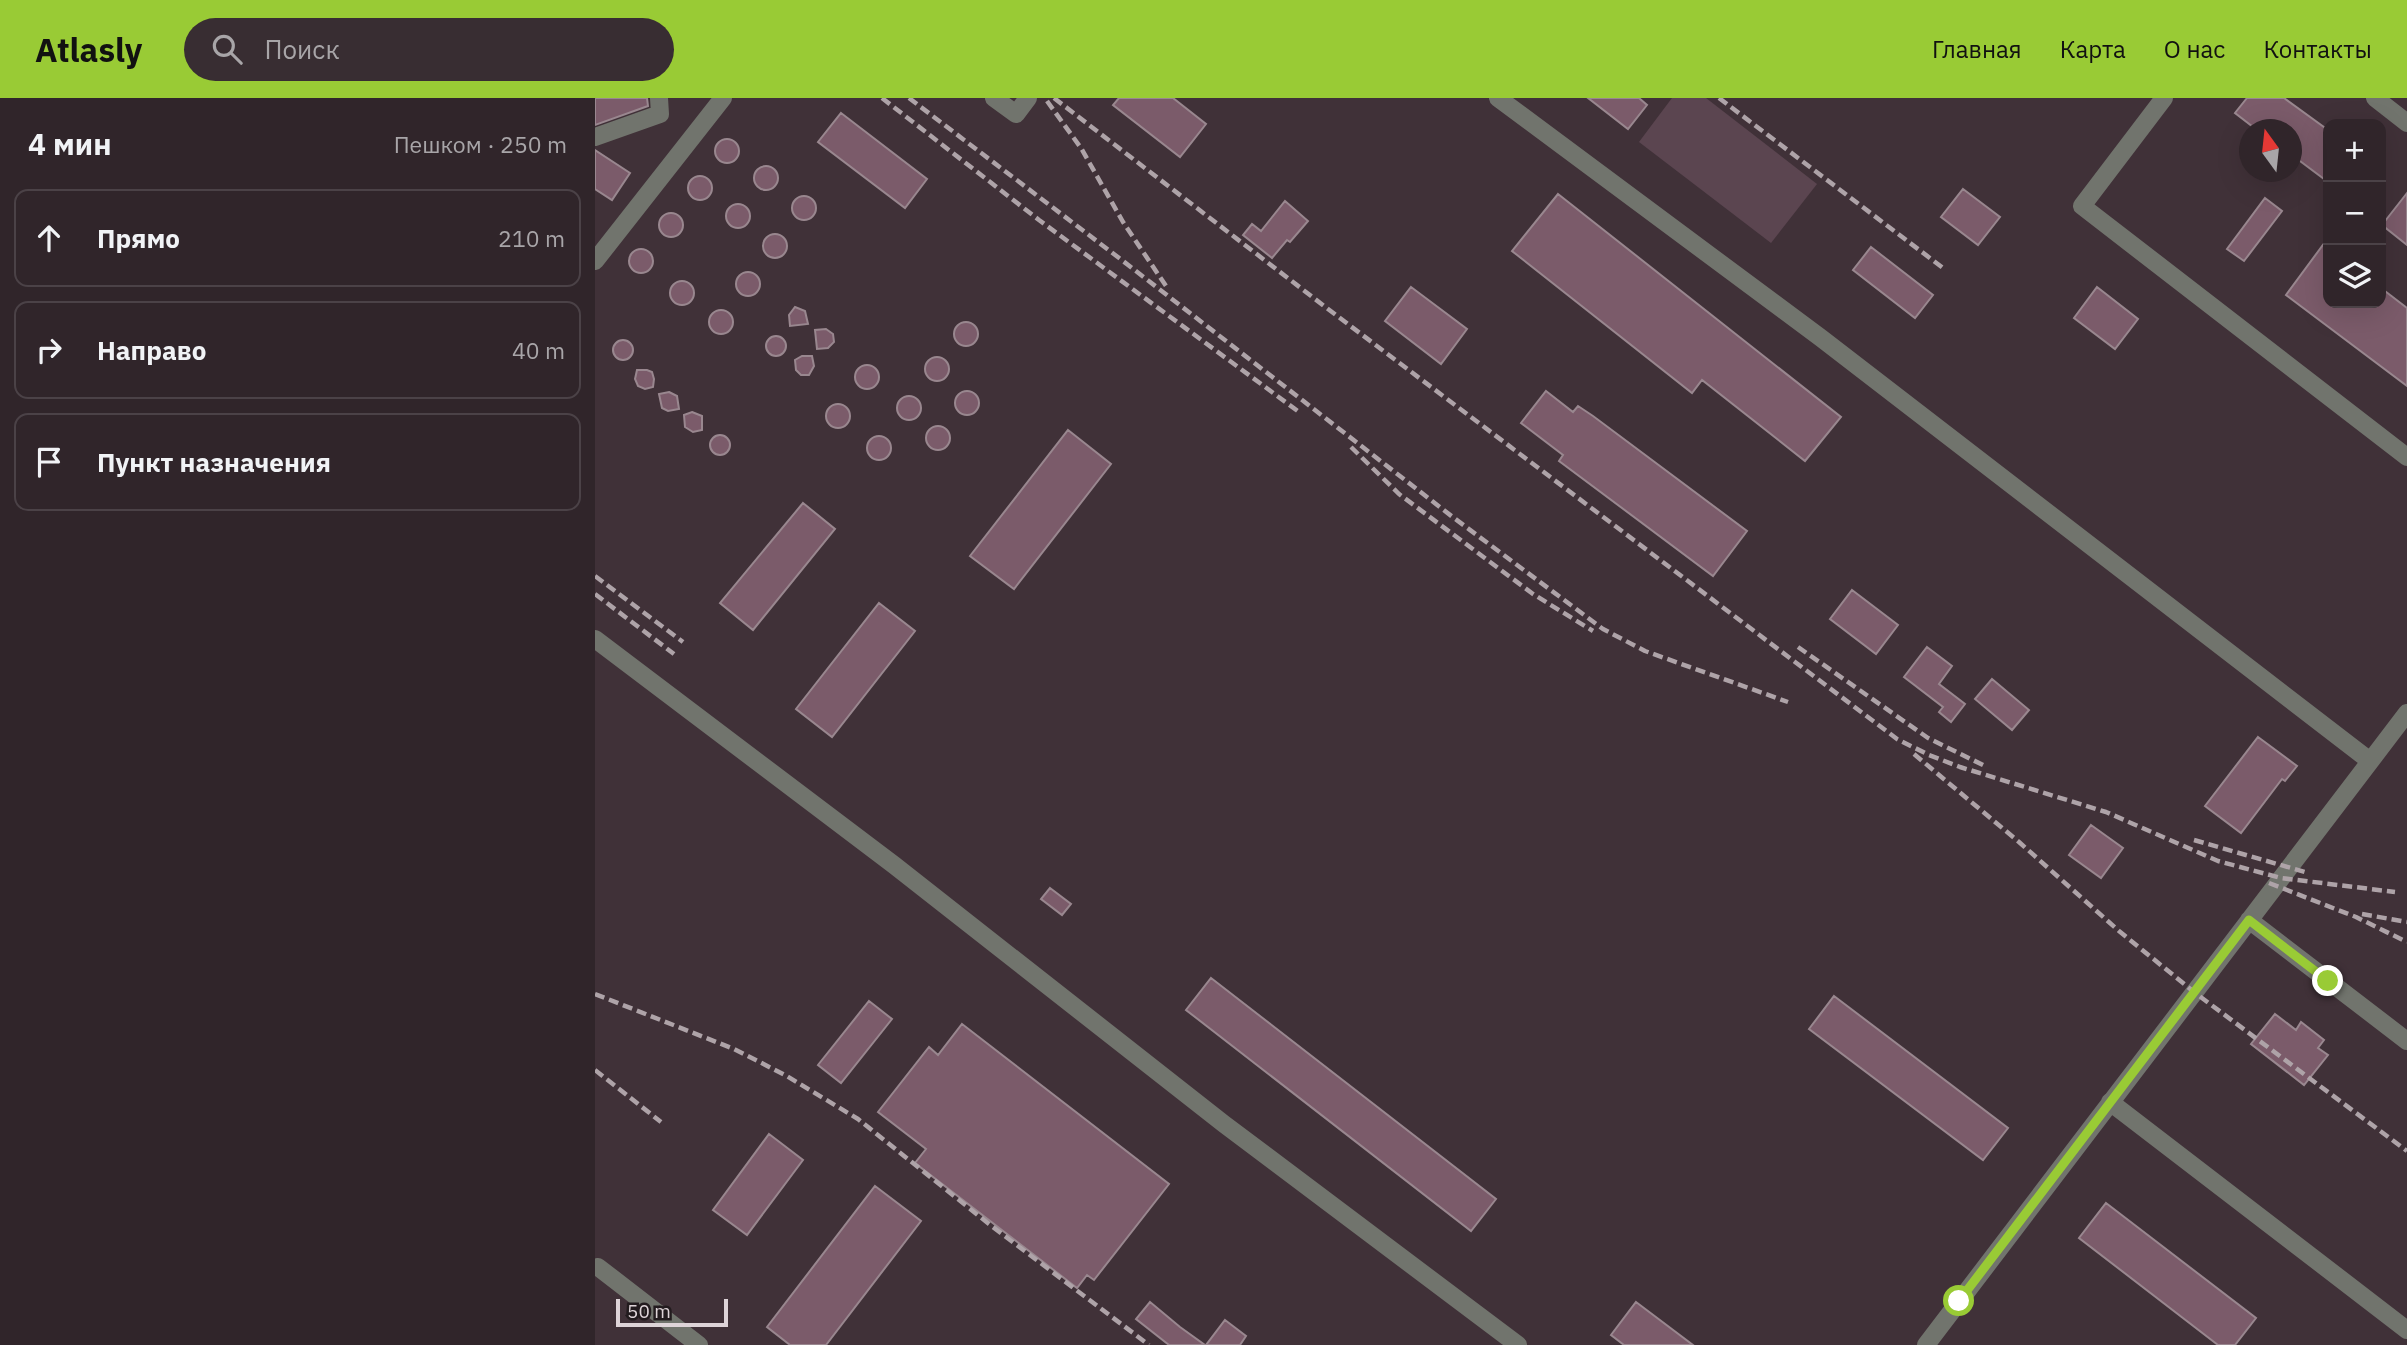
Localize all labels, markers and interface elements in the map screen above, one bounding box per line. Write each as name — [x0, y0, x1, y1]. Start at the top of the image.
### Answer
search box — [184, 18, 674, 81]
text: Atlasly — [35, 28, 142, 71]
icon: search — [208, 30, 246, 68]
text: Поиск — [264, 32, 340, 66]
text: Главная — [1932, 33, 2022, 65]
text: Карта — [2060, 33, 2126, 65]
text: О нас — [2164, 33, 2225, 65]
text: Контакты — [2263, 33, 2372, 65]
north arrow — [2239, 119, 2302, 182]
map controls — [2323, 119, 2386, 308]
button: + — [2323, 119, 2386, 182]
text: 4 мин — [28, 124, 112, 163]
text: Пешком · 250 m — [394, 129, 567, 159]
button: − — [2323, 182, 2386, 245]
icon: ahead — [30, 219, 68, 257]
text: Прямо — [97, 221, 180, 255]
text: 210 m — [498, 223, 565, 253]
button: layers — [2323, 245, 2386, 308]
icon: right — [30, 331, 68, 369]
text: Направо — [97, 333, 206, 367]
text: 40 m — [512, 335, 565, 365]
icon: arrive — [30, 443, 68, 481]
text: Пункт назначения — [97, 445, 331, 479]
route end — [2312, 965, 2343, 996]
route start — [1943, 1285, 1974, 1316]
scale bar — [616, 1296, 728, 1328]
text: 50 m — [627, 1299, 671, 1323]

